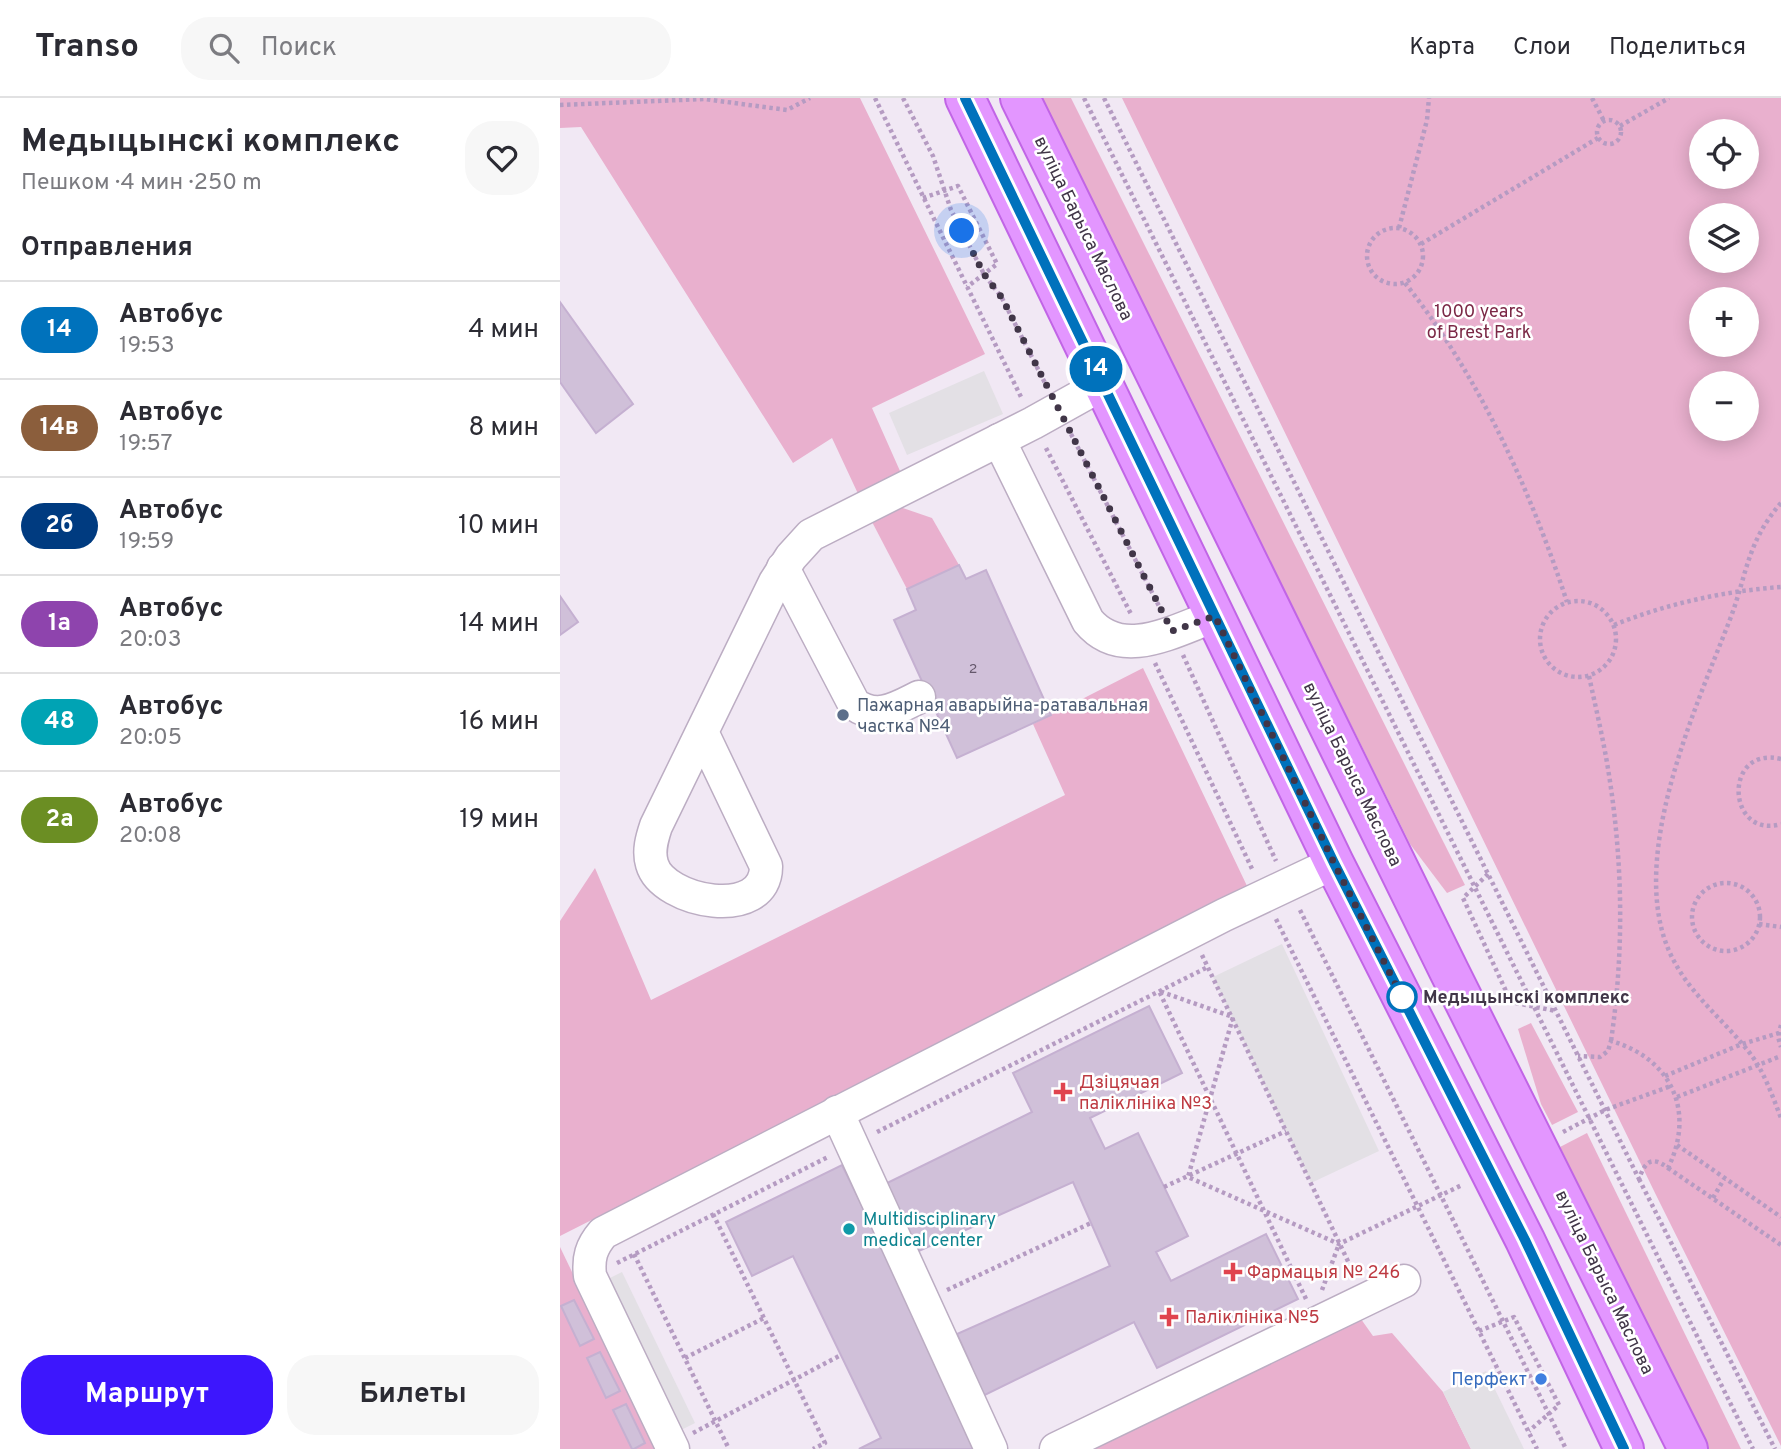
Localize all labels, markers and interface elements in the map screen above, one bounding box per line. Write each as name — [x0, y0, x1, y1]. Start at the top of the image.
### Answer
search box — [181, 17, 671, 80]
text: Transo — [35, 27, 139, 69]
icon: search — [205, 29, 243, 67]
text: Поиск — [261, 32, 337, 65]
text: Карта — [1409, 33, 1475, 63]
text: Слои — [1513, 33, 1571, 63]
text: Поделиться — [1609, 33, 1746, 63]
map controls — [1689, 119, 1759, 441]
button: locate — [1689, 119, 1759, 189]
button: heart — [465, 121, 539, 195]
text: Медыцынскі комплекс — [21, 122, 400, 164]
street label: вуліца Барыса Маслова — [1028, 133, 1137, 325]
text: Пешком · 4 мин · 250 m — [21, 169, 262, 198]
button: layers — [1689, 203, 1759, 273]
your location — [944, 213, 979, 248]
text: Отправления — [21, 232, 193, 265]
button: + — [1689, 287, 1759, 357]
text: Автобус — [119, 299, 224, 332]
park label: 1000 years of Brest Park — [1427, 301, 1531, 345]
text: 4 мин — [468, 314, 539, 347]
text: 14 — [47, 315, 72, 345]
text: 19:53 — [119, 332, 175, 361]
line badge: 14 — [1064, 346, 1128, 392]
text: 14 — [1083, 354, 1109, 384]
button: − — [1689, 371, 1759, 441]
text: Автобус — [119, 397, 224, 430]
text: 8 мин — [468, 412, 539, 445]
text: 14в — [40, 413, 79, 443]
text: 19:57 — [119, 430, 173, 459]
text: Автобус — [119, 495, 224, 528]
text: 10 мин — [458, 510, 539, 543]
text: 2б — [45, 511, 74, 541]
text: 19:59 — [119, 528, 174, 557]
text: Автобус — [119, 593, 224, 626]
text: 14 мин — [459, 608, 539, 641]
text: 1а — [48, 609, 71, 639]
text: 20:03 — [119, 626, 182, 655]
house number: 2 — [969, 661, 977, 678]
street label: вуліца Барыса Маслова — [1297, 679, 1406, 871]
text: Автобус — [119, 691, 224, 724]
place label: Пажарная аварыйна-ратавальная частка №4 — [857, 695, 1148, 739]
text: 16 мин — [459, 706, 539, 739]
text: 48 — [44, 707, 75, 737]
marker: Пажарная аварыйна-ратавальная частка №4 — [835, 707, 851, 723]
text: 20:05 — [119, 724, 182, 753]
text: Автобус — [119, 789, 224, 822]
text: 19 мин — [459, 804, 539, 837]
text: 2а — [45, 805, 74, 835]
text: 20:08 — [119, 822, 182, 851]
marker: Медыцынскі комплекс — [1387, 982, 1417, 1012]
place label: Медыцынскі комплекс — [1423, 987, 1630, 1010]
place label: Дзіцячая паліклініка №3 — [1079, 1072, 1212, 1116]
marker: Дзіцячая паліклініка №3 — [1053, 1082, 1073, 1102]
street label: вуліца Барыса Маслова — [1549, 1187, 1658, 1379]
place label: Multidisciplinary medical center — [863, 1209, 996, 1253]
marker: Multidisciplinary medical center — [841, 1221, 857, 1237]
place label: Фармацыя № 246 — [1247, 1262, 1400, 1285]
marker: Фармацыя № 246 — [1225, 1264, 1241, 1280]
marker: Паліклініка №5 — [1159, 1307, 1179, 1327]
place label: Паліклініка №5 — [1185, 1307, 1320, 1330]
button: Маршрут — [21, 1355, 273, 1435]
button: Билеты — [287, 1355, 539, 1435]
place label: Перфект — [1451, 1369, 1527, 1392]
marker: Перфект — [1533, 1371, 1549, 1387]

